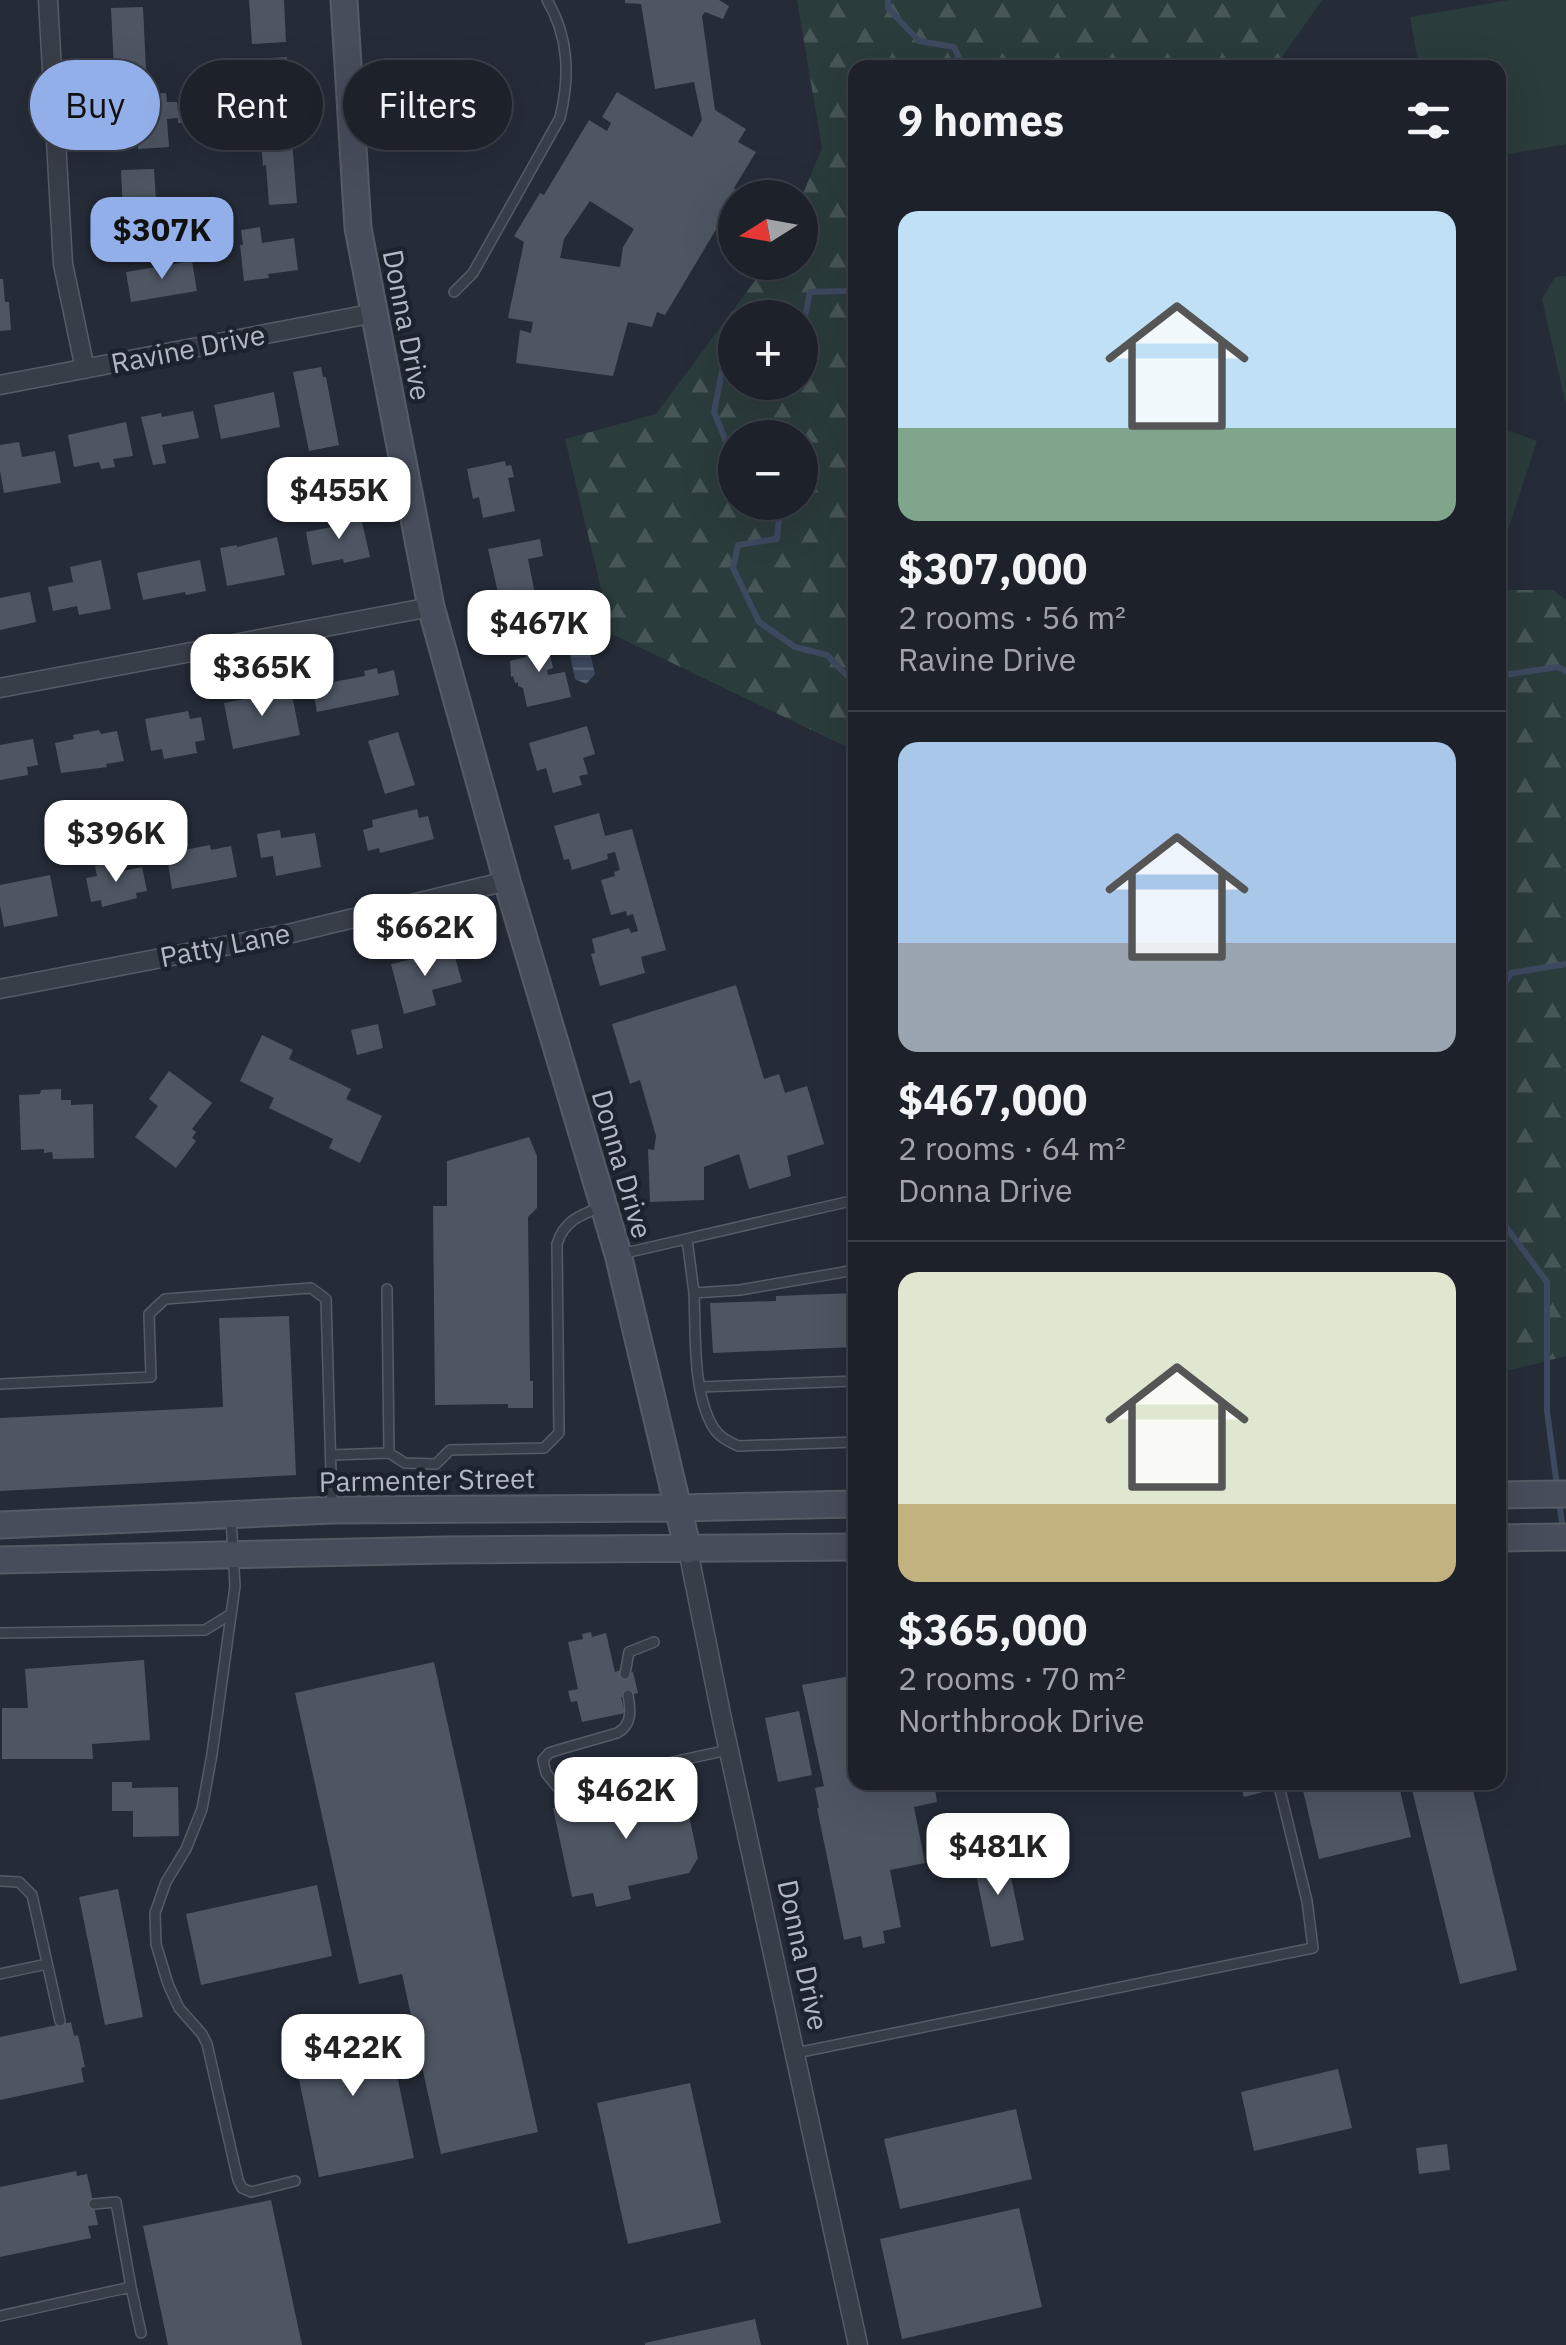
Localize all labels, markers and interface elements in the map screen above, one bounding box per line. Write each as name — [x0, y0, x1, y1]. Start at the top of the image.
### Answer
chip: Buy — [30, 60, 160, 150]
chip: Rent — [180, 60, 323, 150]
chip: Filters — [343, 60, 512, 150]
text: 9 homes — [898, 93, 1064, 148]
icon: filters — [1401, 93, 1456, 148]
north arrow — [718, 180, 818, 280]
map controls — [718, 180, 818, 520]
pin: $307K — [92, 197, 232, 282]
text: $307K — [112, 208, 212, 250]
street label: Donna Drive — [375, 246, 440, 403]
icon: home — [1087, 276, 1267, 456]
button: + — [718, 300, 818, 400]
street label: Ravine Drive — [108, 315, 268, 382]
button: − — [718, 420, 818, 520]
pin: $455K — [269, 457, 409, 542]
text: $455K — [289, 468, 389, 510]
text: $307,000 — [898, 541, 1087, 596]
pin: $467K — [469, 590, 609, 675]
text: 2 rooms · 56 m² — [898, 596, 1126, 638]
text: $467K — [489, 601, 589, 643]
pin: $365K — [192, 634, 332, 719]
text: Ravine Drive — [898, 638, 1076, 680]
text: $365K — [212, 645, 312, 687]
pin: $396K — [46, 800, 186, 885]
icon: home — [1087, 807, 1267, 987]
text: $396K — [66, 811, 166, 853]
pin: $662K — [355, 894, 495, 979]
text: $662K — [375, 905, 475, 947]
street label: Patty Lane — [157, 914, 293, 975]
text: $467,000 — [898, 1072, 1087, 1127]
street label: Donna Drive — [584, 1085, 661, 1242]
text: 2 rooms · 64 m² — [898, 1127, 1126, 1169]
text: Donna Drive — [898, 1169, 1073, 1211]
icon: home — [1087, 1337, 1267, 1517]
street label: Parmenter Street — [318, 1459, 536, 1500]
text: $365,000 — [898, 1602, 1087, 1657]
text: 2 rooms · 70 m² — [898, 1657, 1126, 1699]
text: Northbrook Drive — [898, 1699, 1145, 1741]
pin: $462K — [556, 1757, 696, 1842]
text: $462K — [576, 1768, 676, 1810]
pin: $481K — [928, 1813, 1068, 1898]
text: $481K — [948, 1824, 1048, 1866]
street label: Donna Drive — [770, 1876, 837, 2033]
pin: $422K — [283, 2014, 423, 2099]
text: $422K — [303, 2025, 403, 2067]

